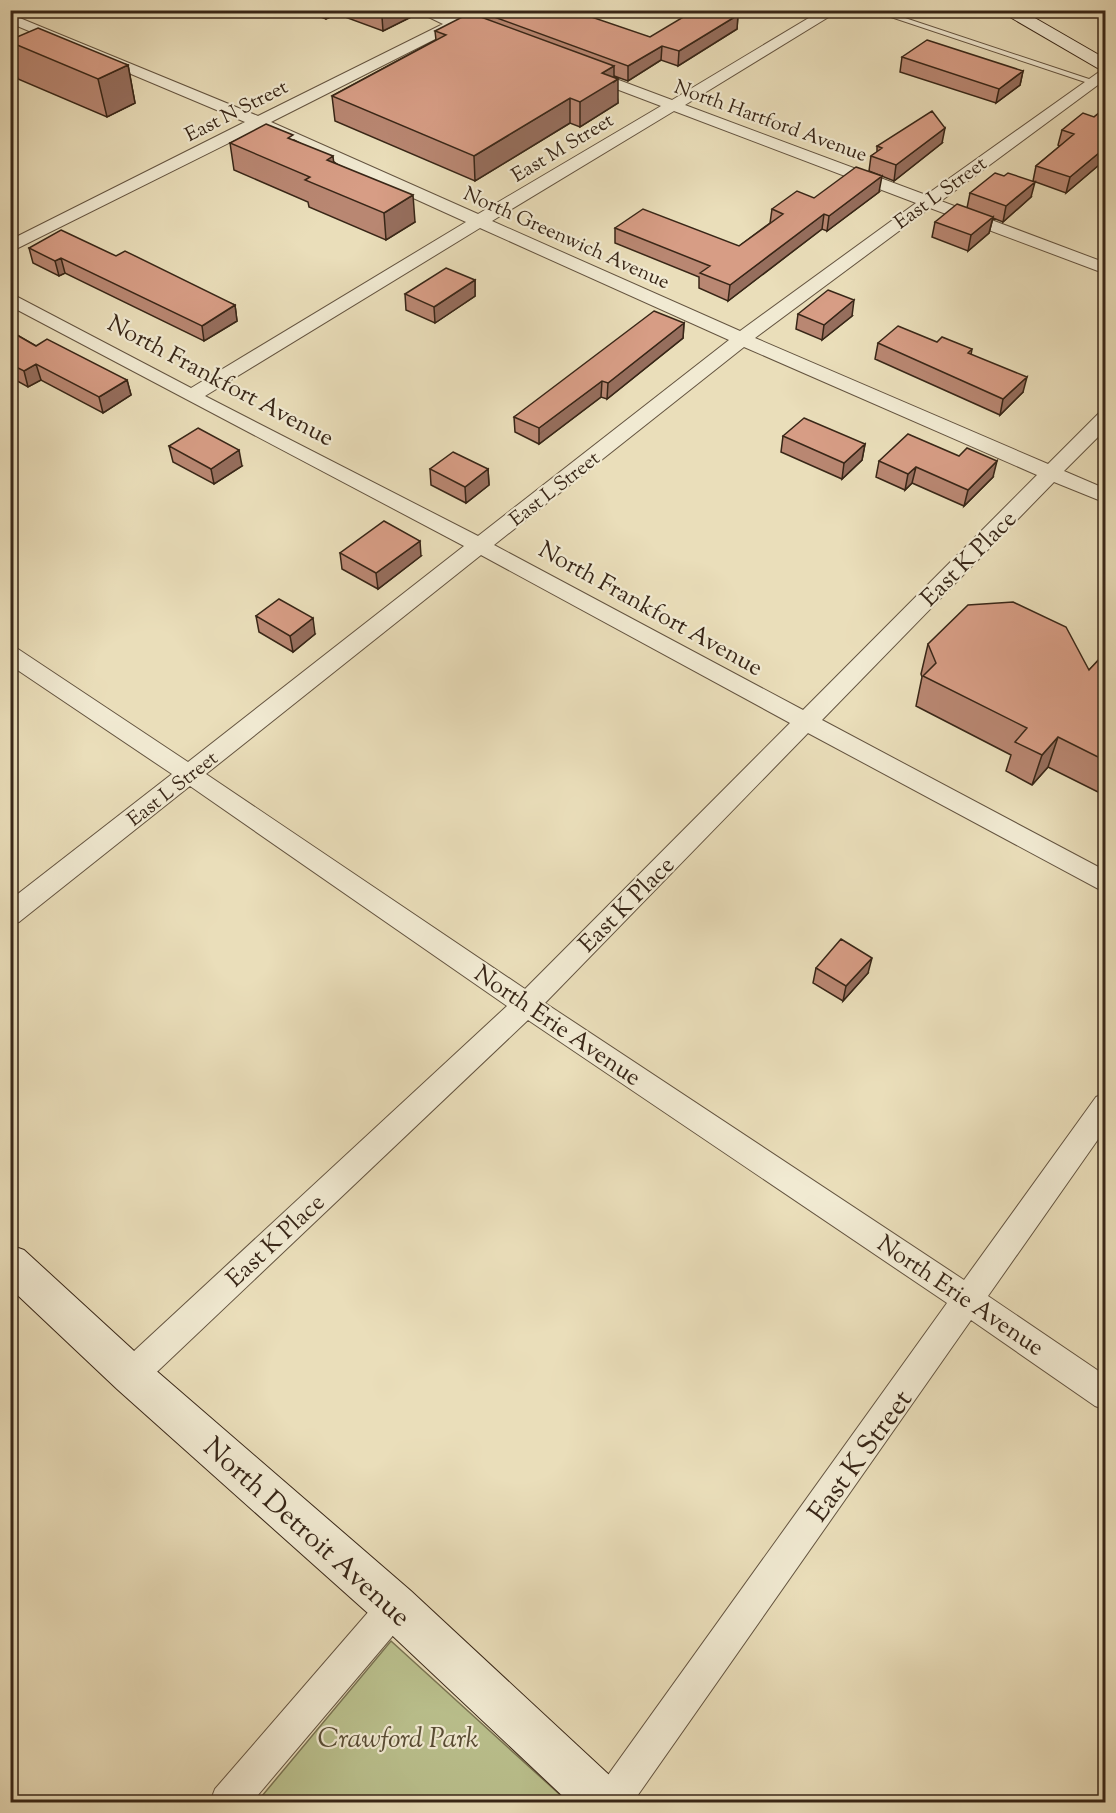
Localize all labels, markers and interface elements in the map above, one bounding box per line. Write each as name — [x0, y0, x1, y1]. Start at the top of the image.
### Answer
street label: East N Street — [181, 74, 294, 151]
street label: North Hartford Avenue — [670, 74, 871, 171]
street label: East M Street — [507, 107, 620, 191]
street label: East L Street — [889, 150, 994, 238]
street label: North Greenwich Avenue — [458, 181, 674, 298]
street label: North Frankfort Avenue — [101, 308, 339, 456]
street label: East L Street — [504, 445, 607, 535]
street label: East K Place — [914, 504, 1025, 615]
street label: North Frankfort Avenue — [532, 534, 769, 686]
street label: East L Street — [122, 745, 225, 835]
street label: East K Place — [572, 850, 683, 961]
street label: North Erie Avenue — [467, 958, 647, 1095]
street label: East K Place — [220, 1187, 333, 1296]
street label: North Erie Avenue — [870, 1228, 1050, 1365]
street label: East K Street — [800, 1382, 923, 1531]
street label: North Detroit Avenue — [193, 1429, 419, 1637]
park label: Crawford Park — [318, 1720, 479, 1760]

